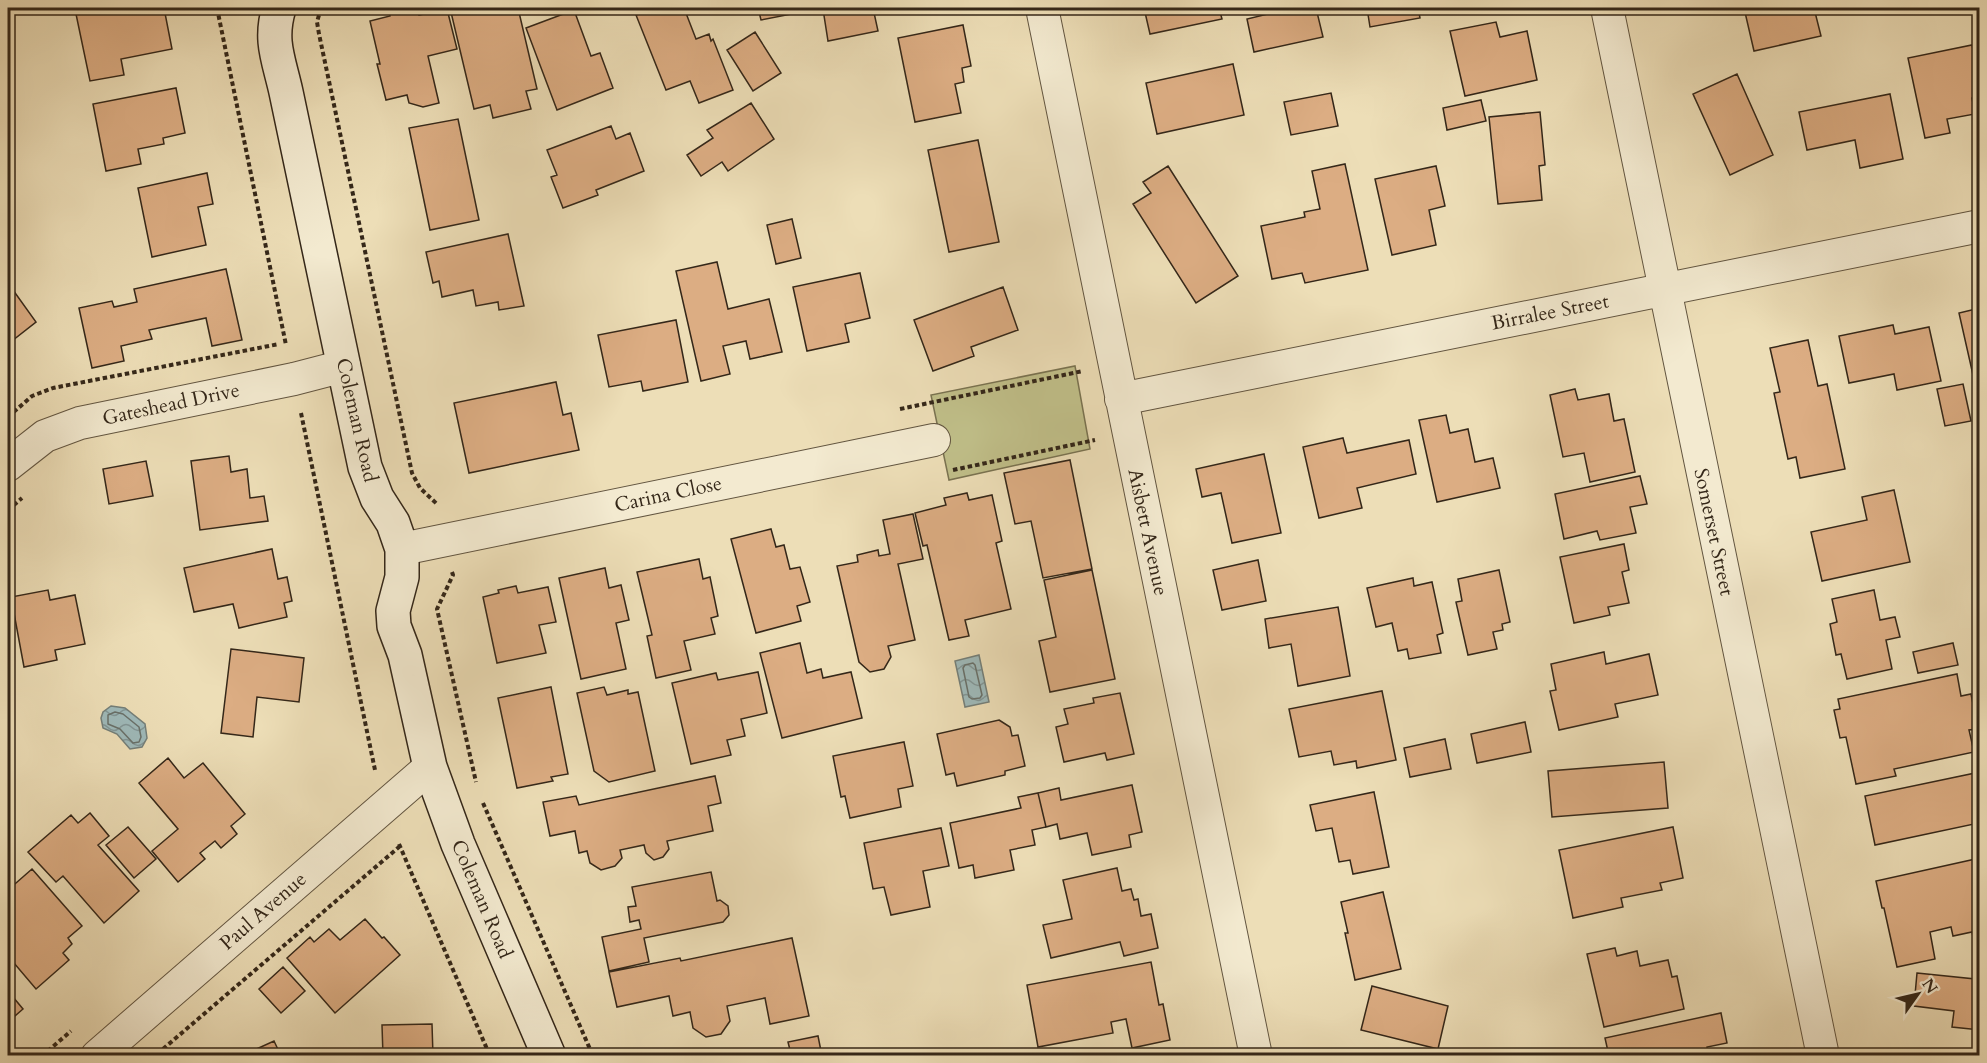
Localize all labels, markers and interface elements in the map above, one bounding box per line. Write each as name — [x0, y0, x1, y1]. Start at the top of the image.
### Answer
street label: Birralee Street — [1489, 287, 1612, 337]
street label: Coleman Road — [330, 355, 384, 485]
street label: Gateshead Drive — [100, 376, 242, 432]
street label: Aisbett Avenue — [1121, 466, 1175, 598]
street label: Somerset Street — [1687, 466, 1741, 599]
street label: Carina Close — [612, 469, 724, 519]
street label: Coleman Road — [445, 835, 519, 963]
street label: Paul Avenue — [214, 866, 312, 956]
north arrow — [1888, 964, 1948, 1024]
text: N — [1917, 974, 1943, 998]

